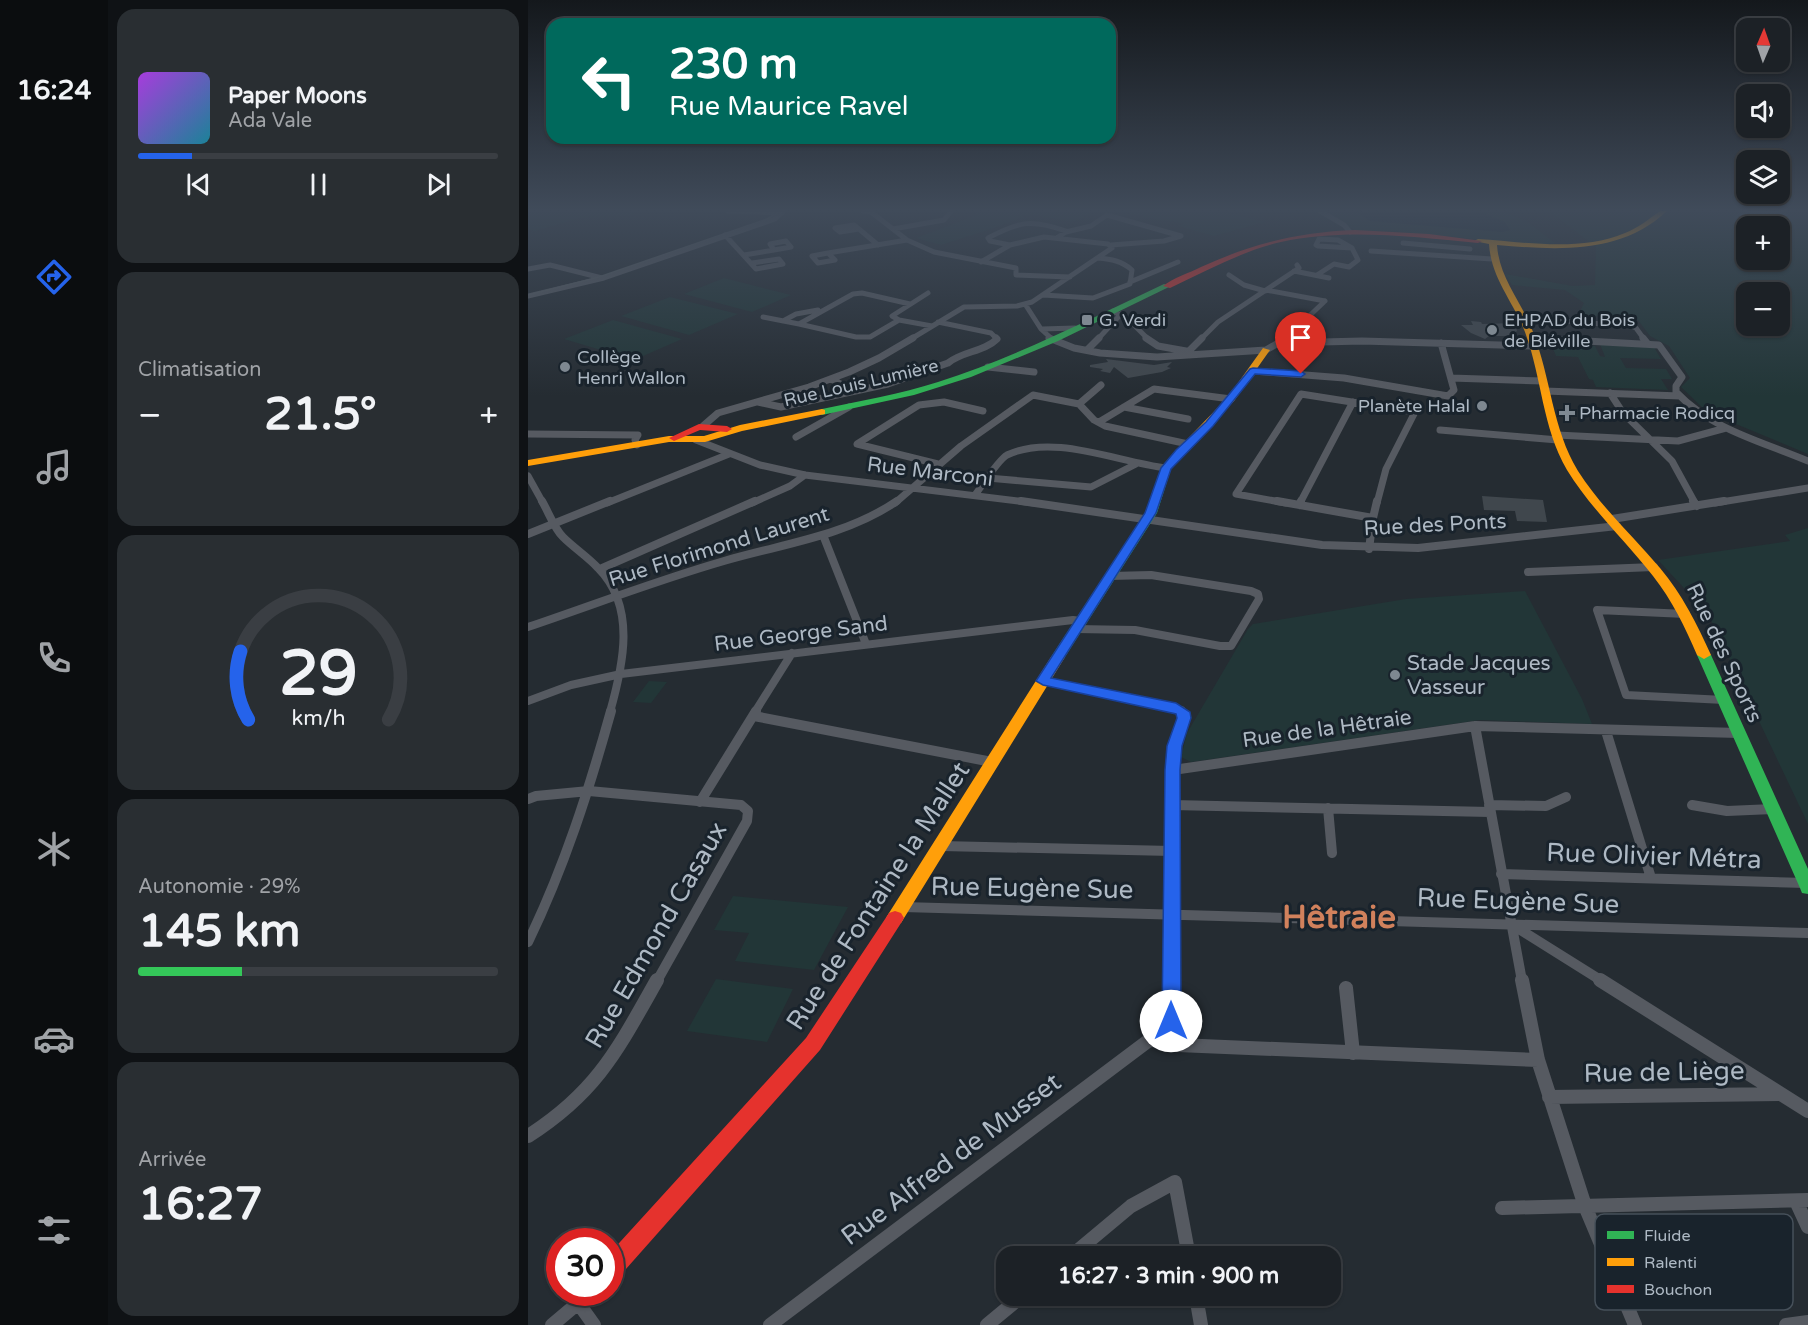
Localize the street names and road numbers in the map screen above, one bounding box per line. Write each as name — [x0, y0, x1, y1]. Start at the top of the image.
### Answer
street label: Rue Louis Lumière — [782, 355, 940, 411]
street label: Rue Marconi — [866, 452, 994, 492]
street label: Rue Florimond Laurent — [606, 502, 832, 592]
street label: Rue des Ponts — [1363, 509, 1507, 541]
street label: Rue des Sports — [1681, 579, 1767, 727]
street label: Rue George Sand — [713, 611, 889, 657]
street label: Rue de la Hêtraie — [1241, 705, 1413, 753]
street label: Rue de Fontaine la Mallet — [780, 756, 976, 1036]
street label: Rue Edmond Casaux — [578, 816, 734, 1054]
street label: Rue Olivier Métra — [1546, 837, 1762, 875]
street label: Rue Eugène Sue — [930, 871, 1134, 905]
street label: Rue Eugène Sue — [1416, 882, 1620, 920]
street label: Rue de Liège — [1583, 1055, 1745, 1089]
street label: Rue Alfred de Musset — [835, 1066, 1067, 1252]

